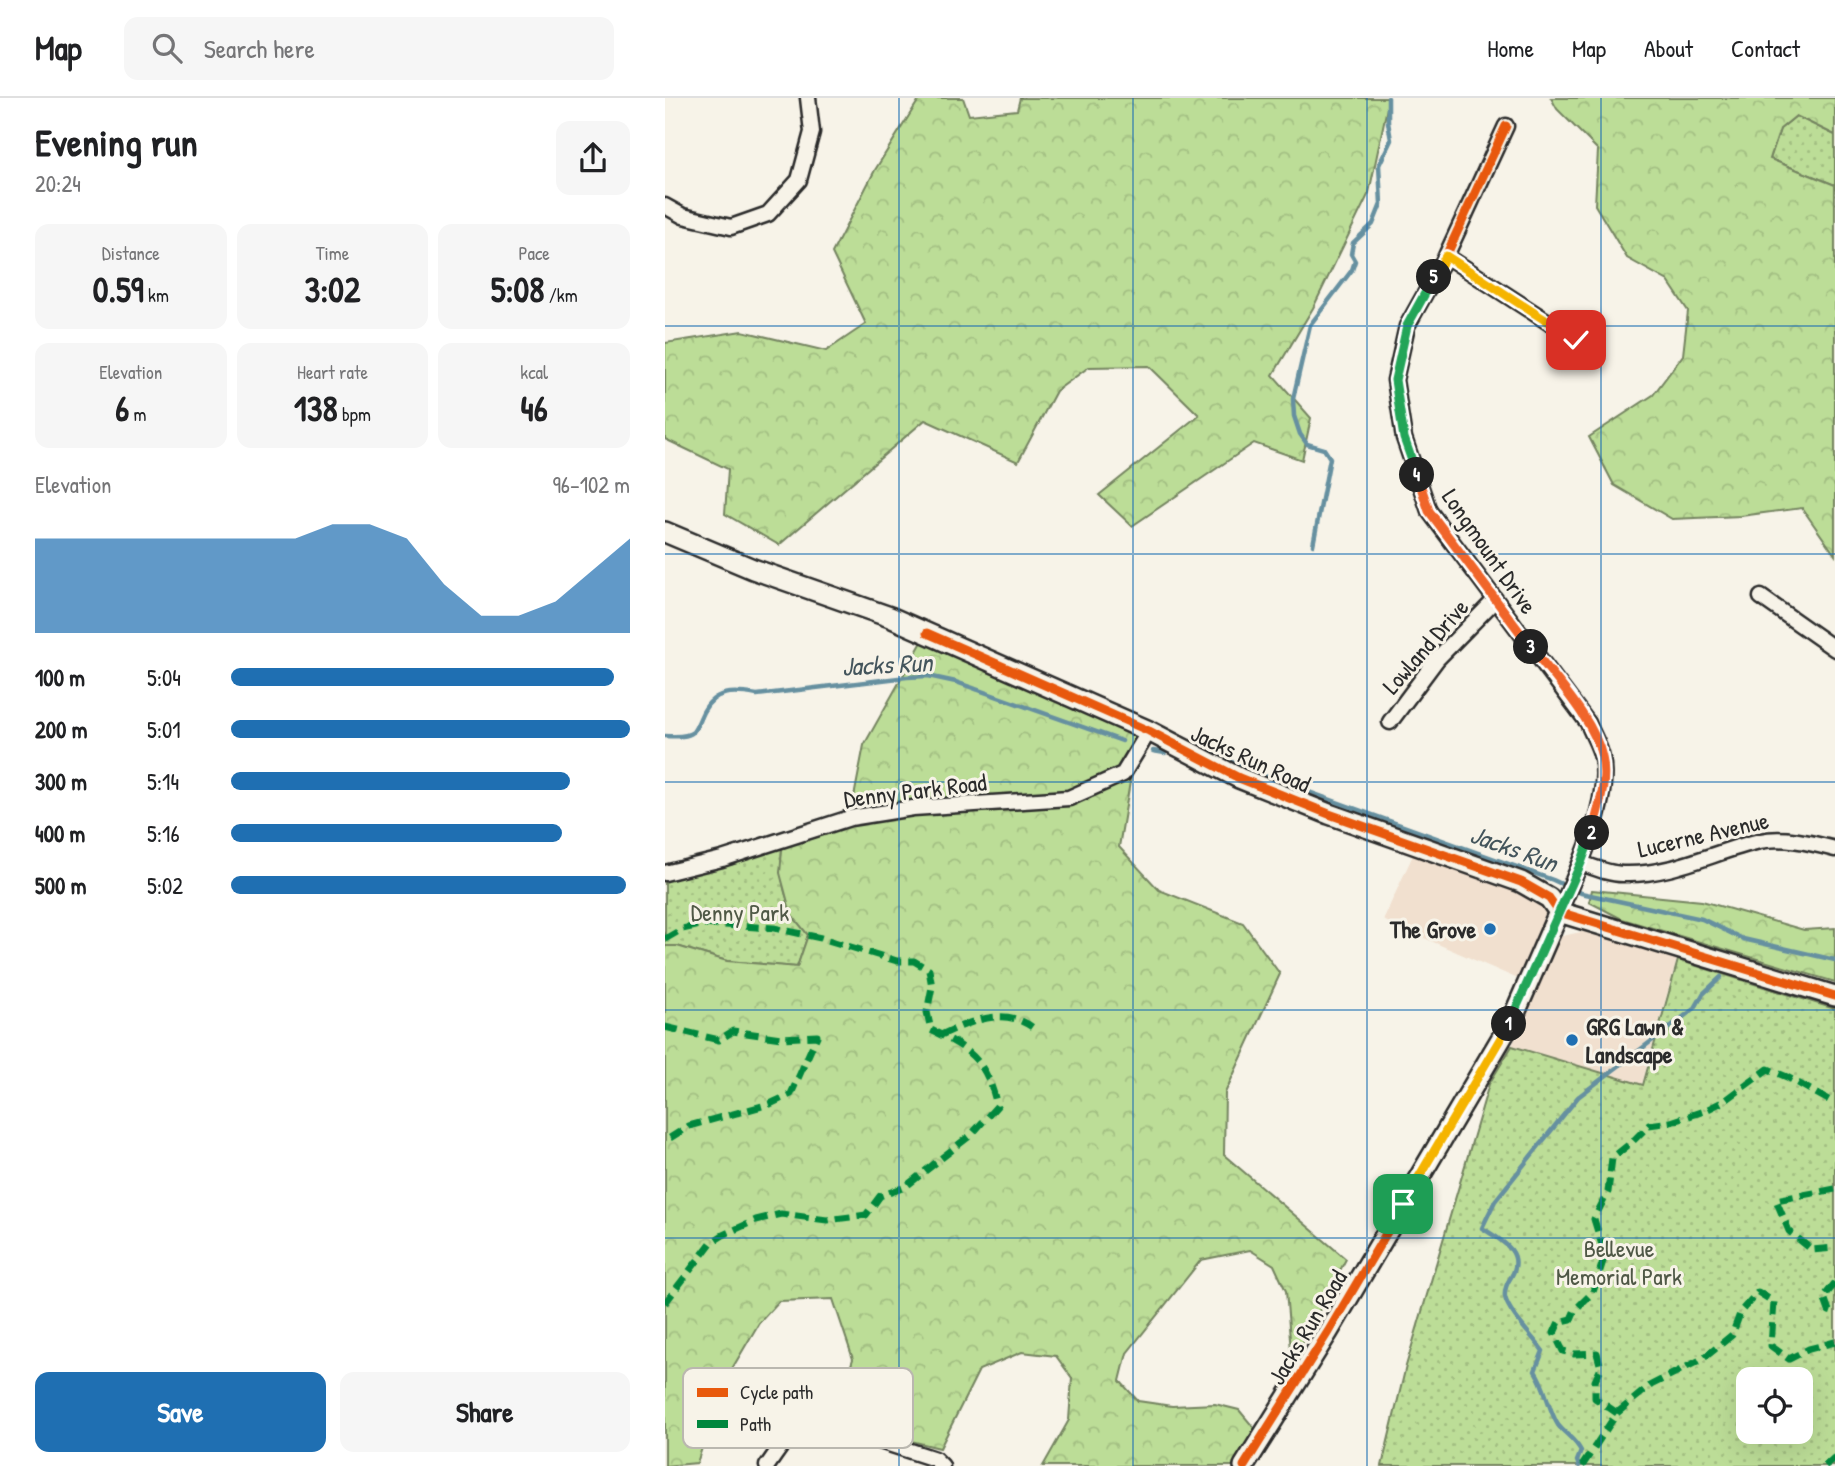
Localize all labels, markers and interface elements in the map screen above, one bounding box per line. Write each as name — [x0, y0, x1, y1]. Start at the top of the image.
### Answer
search box — [124, 17, 614, 80]
text: Map — [35, 26, 82, 70]
icon: search — [148, 29, 186, 67]
text: Search here — [204, 31, 315, 66]
text: Home — [1487, 32, 1534, 64]
text: Map — [1572, 32, 1606, 64]
text: About — [1644, 32, 1693, 64]
text: Contact — [1731, 32, 1800, 64]
text: Evening run — [35, 116, 198, 168]
button: share — [556, 121, 630, 195]
text: 20:24 — [35, 168, 81, 199]
text: Distance — [102, 240, 160, 266]
text: Time — [316, 240, 349, 266]
text: Pace — [518, 240, 550, 266]
pin: 5 — [1417, 260, 1451, 294]
text: 5 — [1429, 263, 1438, 289]
text: 0.59 — [93, 266, 144, 313]
text: 3:02 — [305, 266, 360, 313]
text: 5:08 — [491, 266, 544, 313]
text: km — [144, 282, 169, 308]
text: /km — [544, 282, 578, 308]
pin — [1546, 310, 1606, 370]
icon: check — [1557, 321, 1595, 359]
text: Elevation — [99, 359, 162, 385]
text: Heart rate — [297, 359, 368, 385]
text: kcal — [520, 359, 548, 385]
text: 6 — [115, 385, 129, 432]
text: 138 — [294, 385, 338, 432]
text: 46 — [521, 385, 548, 432]
text: m — [129, 401, 146, 427]
text: bpm — [338, 401, 371, 427]
pin: 4 — [1399, 458, 1435, 492]
text: 4 — [1413, 461, 1420, 487]
text: Elevation — [35, 469, 111, 500]
text: 96–102 m — [552, 469, 630, 500]
street label: Longmount Drive — [1435, 482, 1545, 620]
street label: Lowland Drive — [1375, 591, 1476, 700]
pin: 3 — [1513, 630, 1549, 664]
text: 3 — [1526, 633, 1535, 659]
water label: Jacks Run — [841, 644, 935, 684]
text: 100 m — [35, 662, 85, 693]
text: 5:04 — [147, 662, 181, 693]
text: 200 m — [35, 714, 87, 745]
text: 5:01 — [147, 714, 181, 745]
street label: Jacks Run Road — [1186, 716, 1316, 800]
street label: Denny Park Road — [842, 765, 988, 815]
text: 300 m — [35, 766, 87, 797]
text: 5:14 — [147, 766, 179, 797]
street label: Lucerne Avenue — [1634, 803, 1772, 865]
water label: Jacks Run — [1465, 816, 1565, 881]
pin: 2 — [1574, 816, 1609, 850]
text: 400 m — [35, 818, 85, 849]
text: 5:16 — [147, 818, 180, 849]
text: 2 — [1587, 819, 1596, 845]
text: 500 m — [35, 870, 86, 901]
text: 5:02 — [147, 870, 183, 901]
park label: Denny Park — [691, 896, 789, 928]
place label: The Grove — [1389, 913, 1476, 945]
marker: The Grove — [1482, 921, 1498, 937]
pin: 1 — [1491, 1006, 1527, 1042]
text: 1 — [1505, 1010, 1512, 1036]
place label: GRG Lawn & Landscape — [1586, 1010, 1684, 1071]
marker: GRG Lawn & Landscape — [1564, 1032, 1580, 1048]
pin — [1373, 1174, 1433, 1234]
icon: arrive — [1384, 1185, 1422, 1223]
park label: Bellevue Memorial Park — [1556, 1232, 1682, 1292]
street label: Jacks Run Road — [1260, 1264, 1354, 1390]
map controls — [1736, 1367, 1813, 1444]
button: locate — [1736, 1367, 1813, 1444]
legend — [683, 1368, 913, 1448]
button: Save — [35, 1372, 326, 1452]
button: Share — [340, 1372, 630, 1452]
text: Cycle path — [740, 1379, 813, 1405]
text: Path — [740, 1411, 771, 1437]

